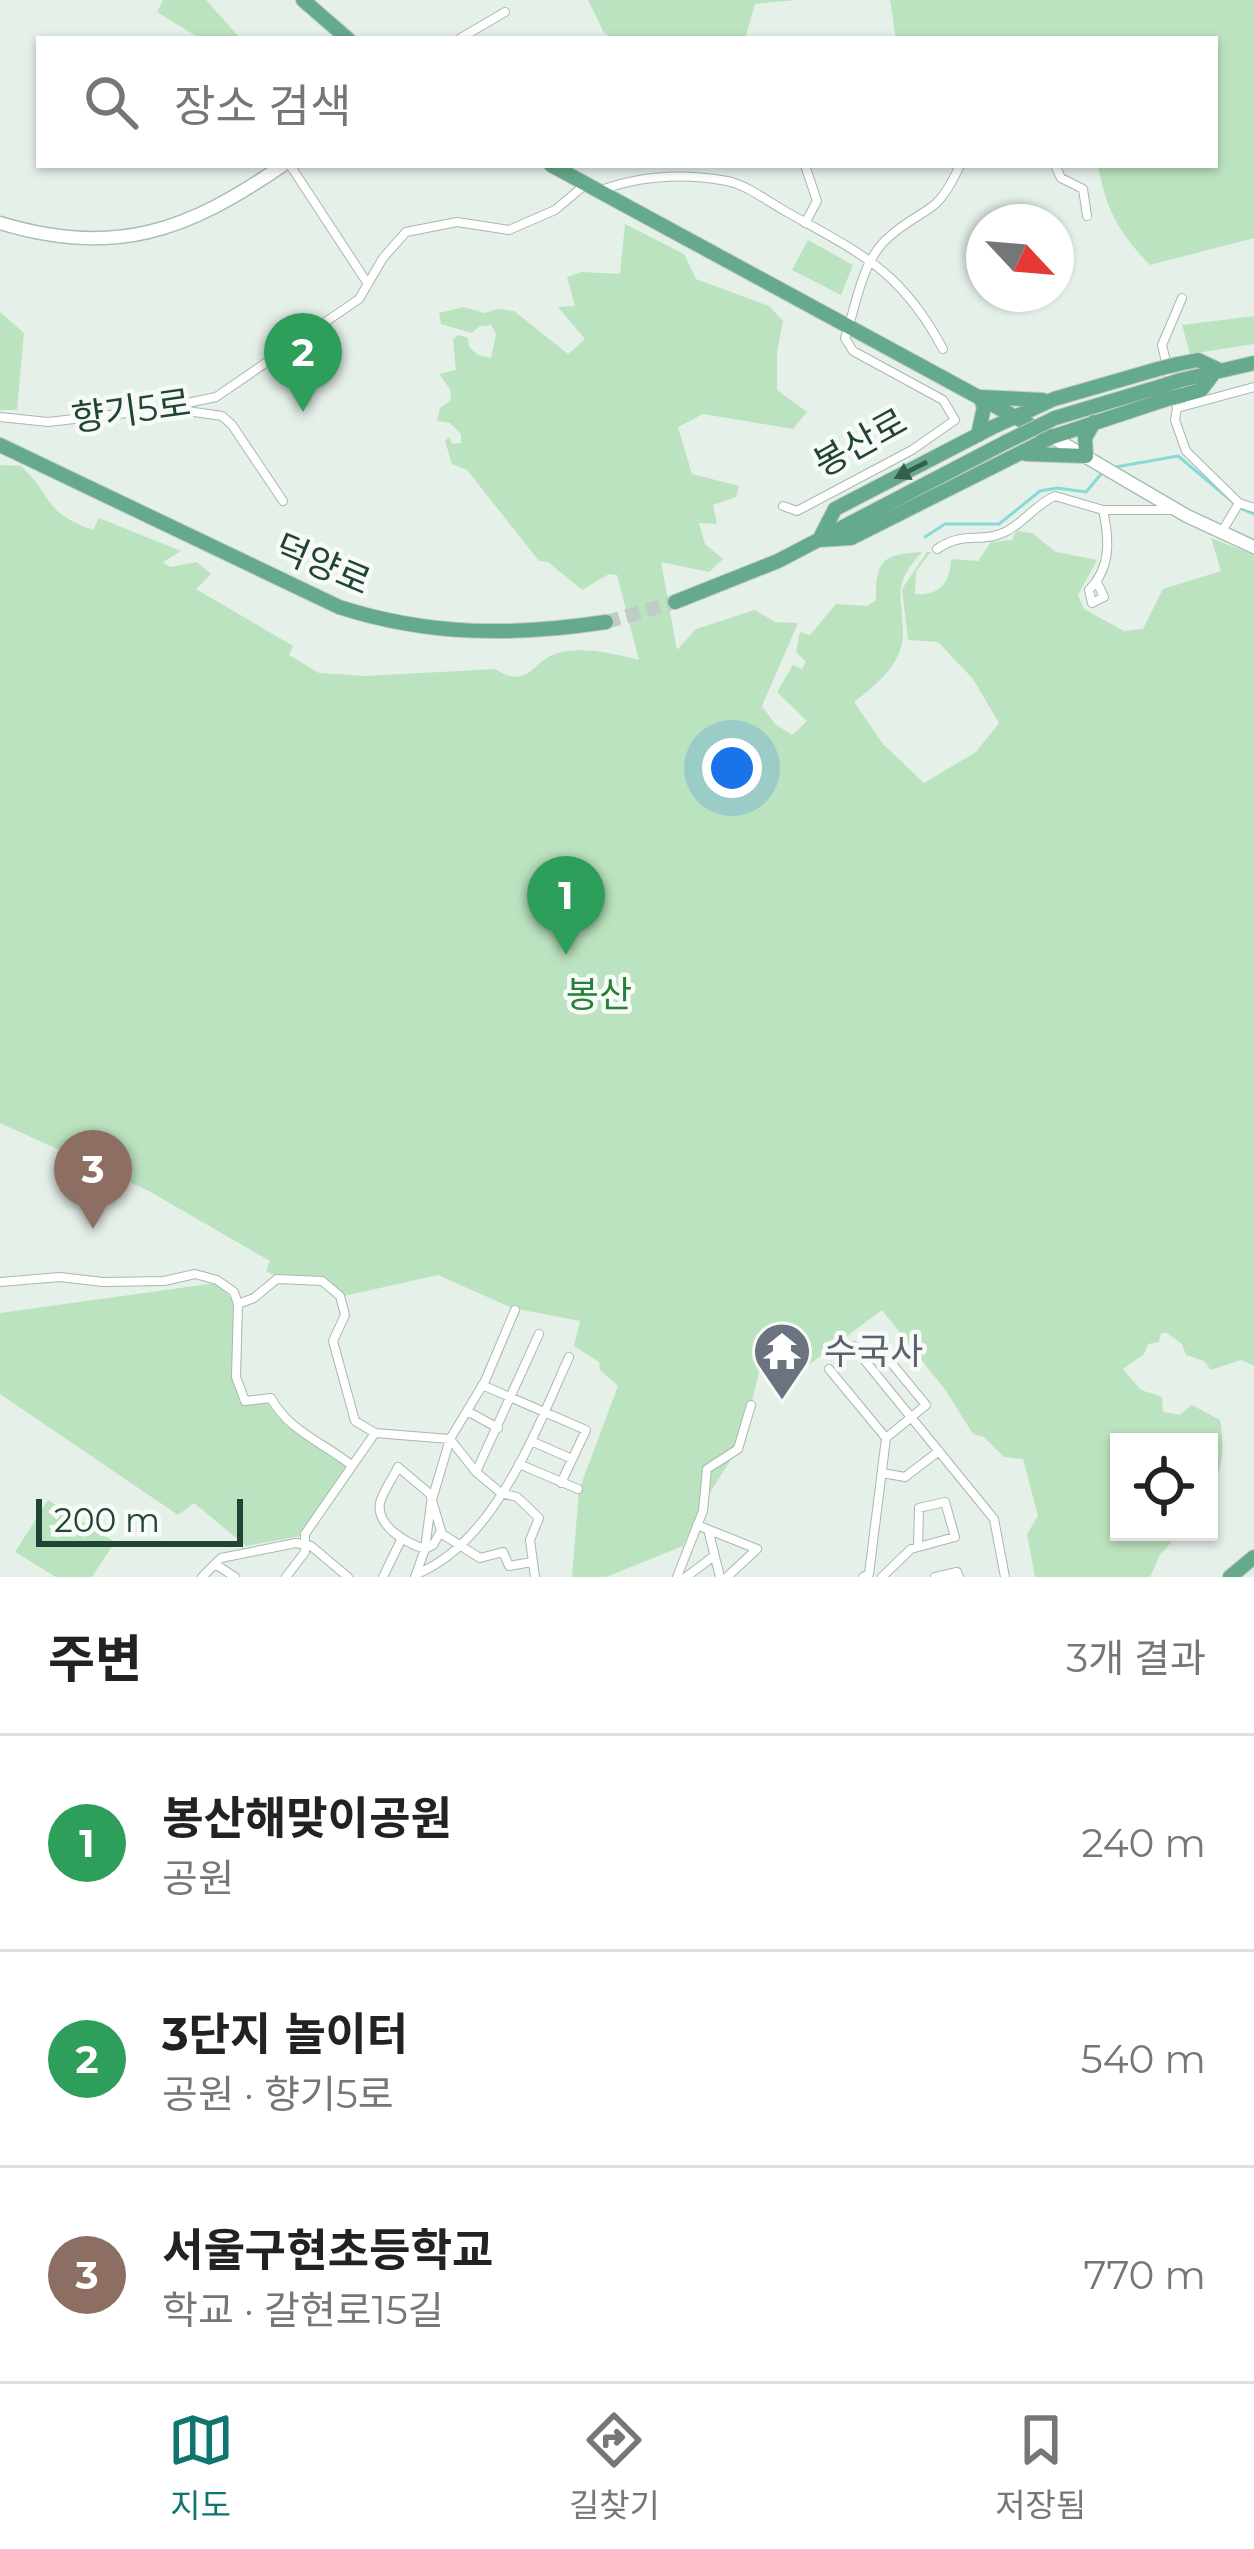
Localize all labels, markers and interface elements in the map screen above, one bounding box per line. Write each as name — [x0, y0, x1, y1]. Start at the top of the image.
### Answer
search box — [36, 36, 1218, 168]
icon: search — [78, 69, 144, 135]
text: 장소 검색 — [174, 78, 351, 133]
north arrow — [966, 204, 1074, 312]
pin: 2 — [264, 313, 342, 412]
street label: 향기5로 — [69, 380, 193, 440]
street label: 봉산로 — [806, 399, 914, 485]
one-way arrow — [894, 460, 929, 480]
street label: 덕양로 — [269, 524, 377, 604]
your location — [702, 738, 762, 798]
pin: 1 — [527, 856, 605, 955]
park label: 봉산 — [566, 972, 632, 1016]
pin: 3 — [54, 1130, 132, 1229]
temple icon: 수국사 — [751, 1320, 813, 1402]
place label: 수국사 — [824, 1329, 923, 1373]
map controls — [1110, 1433, 1218, 1541]
button: locate — [1110, 1433, 1218, 1541]
scale bar — [36, 1493, 243, 1546]
text: 200 m — [54, 1500, 160, 1540]
text: 주변 — [48, 1628, 142, 1690]
text: 3개 결과 — [1066, 1634, 1206, 1682]
text: 봉산해맞이공원 — [162, 1790, 452, 1845]
text: 1 — [79, 1819, 95, 1867]
text: 240 m — [1082, 1819, 1206, 1867]
text: 공원 — [162, 1854, 234, 1902]
text: 3단지 놀이터 — [162, 2006, 408, 2061]
text: 2 — [75, 2035, 99, 2083]
text: 540 m — [1081, 2035, 1206, 2083]
text: 공원 · 향기5로 — [162, 2070, 394, 2118]
text: 서울구현초등학교 — [162, 2222, 493, 2277]
text: 3 — [75, 2251, 99, 2299]
text: 770 m — [1083, 2251, 1206, 2299]
text: 학교 · 갈현로15길 — [162, 2286, 444, 2334]
tab: 지도 — [168, 2407, 234, 2527]
tab: 길찾기 — [569, 2407, 660, 2527]
tab: 저장됨 — [995, 2407, 1086, 2527]

